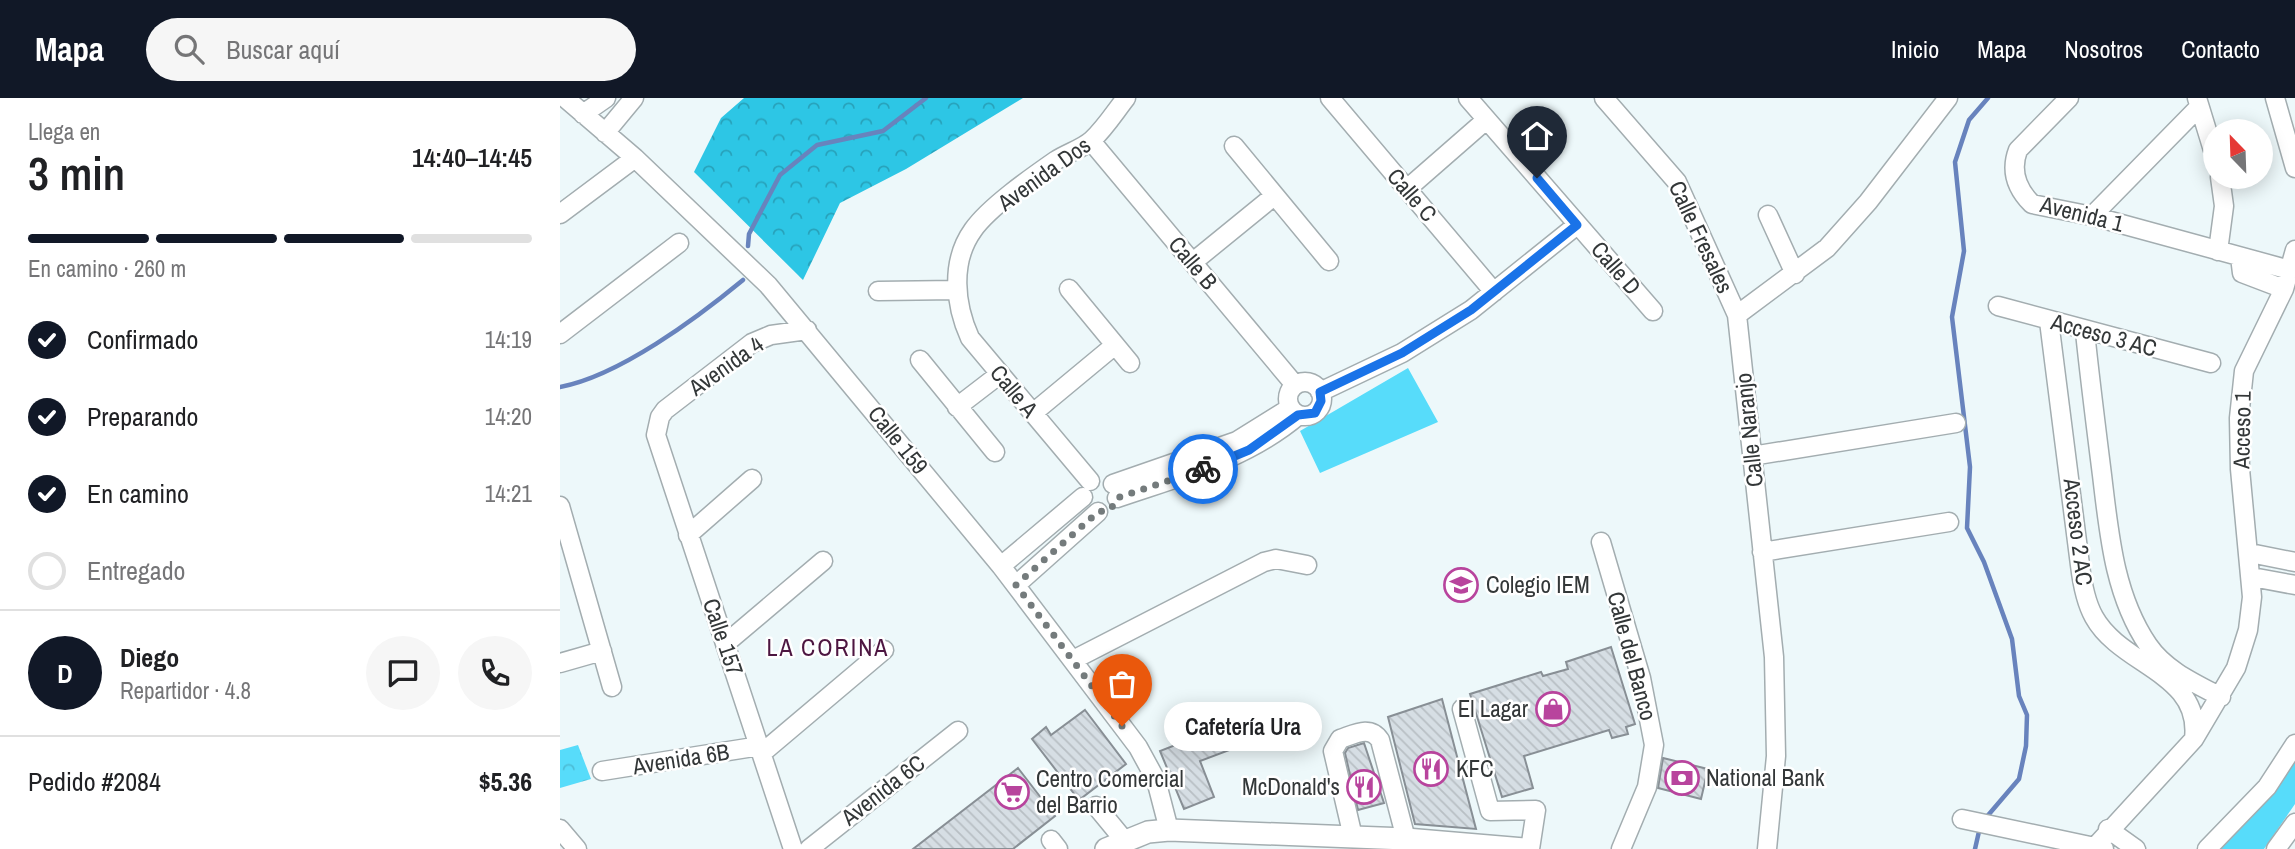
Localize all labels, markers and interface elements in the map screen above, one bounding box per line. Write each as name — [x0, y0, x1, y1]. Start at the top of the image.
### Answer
search box — [146, 18, 636, 81]
text: Mapa — [35, 27, 104, 71]
icon: search — [170, 30, 208, 68]
text: Buscar aquí — [226, 32, 340, 67]
text: Inicio — [1891, 33, 1939, 65]
text: Mapa — [1977, 33, 2026, 65]
text: Nosotros — [2064, 33, 2143, 65]
text: Contacto — [2181, 33, 2260, 65]
pin — [1507, 106, 1567, 178]
text: Llega en — [28, 116, 100, 147]
icon: home — [1518, 117, 1556, 155]
north arrow — [2203, 119, 2273, 189]
map controls — [2203, 119, 2273, 189]
street label: Avenida Dos — [990, 129, 1096, 218]
text: 14:40–14:45 — [412, 140, 532, 175]
text: 3 min — [28, 142, 125, 204]
street label: Calle C — [1380, 161, 1444, 228]
street label: Calle Fresales — [1662, 176, 1741, 298]
street label: Avenida 1 — [2036, 188, 2127, 239]
street label: Calle B — [1162, 229, 1225, 296]
street label: Calle D — [1584, 234, 1648, 301]
text: En camino · 260 m — [28, 253, 186, 284]
street label: Acceso 3 AC — [2047, 305, 2160, 363]
icon: check — [28, 321, 66, 359]
text: Confirmado — [87, 322, 198, 357]
text: 14:19 — [485, 324, 532, 355]
street label: Avenida 4 — [681, 328, 770, 403]
street label: Calle A — [983, 358, 1046, 424]
street label: Calle Naranjo — [1727, 372, 1770, 488]
street label: Acceso 1 — [2225, 390, 2258, 470]
icon: check — [28, 398, 66, 436]
text: Preparando — [87, 399, 198, 434]
street label: Calle 159 — [861, 399, 936, 480]
text: 14:20 — [485, 401, 532, 432]
courier — [1168, 434, 1238, 504]
icon: bike — [1184, 450, 1222, 488]
icon: check — [28, 475, 66, 513]
street label: Acceso 2 AC — [2056, 475, 2100, 587]
text: En camino — [87, 476, 189, 511]
text: 14:21 — [485, 478, 532, 509]
text: Entregado — [87, 553, 185, 588]
school or university icon: Colegio IEM — [1442, 566, 1480, 604]
place label: Colegio IEM — [1486, 569, 1590, 600]
street label: Calle del Banco — [1600, 588, 1665, 724]
street label: Calle 157 — [696, 594, 751, 680]
district label: LA CORINA — [767, 631, 890, 663]
button: chat — [366, 636, 440, 710]
button: phone — [458, 636, 532, 710]
text: Diego — [120, 640, 179, 675]
pin — [1092, 654, 1152, 726]
text: D — [57, 656, 73, 691]
icon: bag — [1103, 665, 1141, 703]
text: Repartidor · 4.8 — [120, 675, 251, 706]
shop icon: El Lagar — [1534, 690, 1572, 728]
place label: El Lagar — [1458, 693, 1529, 724]
callout: Cafetería Ura — [1164, 702, 1322, 750]
text: Cafetería Ura — [1185, 711, 1301, 742]
street label: Avenida 6B — [630, 736, 731, 782]
street label: Avenida 6C — [834, 747, 931, 833]
restaurant icon: KFC — [1412, 750, 1450, 788]
place label: KFC — [1456, 753, 1494, 784]
bank icon: National Bank — [1663, 759, 1701, 797]
place label: National Bank — [1706, 762, 1825, 793]
place label: Centro Comercial del Barrio — [1036, 763, 1184, 820]
text: Pedido #2084 — [28, 764, 161, 799]
text: $5.36 — [479, 764, 532, 799]
restaurant icon: McDonald's — [1345, 768, 1383, 806]
place label: McDonald's — [1242, 771, 1340, 802]
supermarket icon: Centro Comercial del Barrio — [993, 773, 1031, 811]

